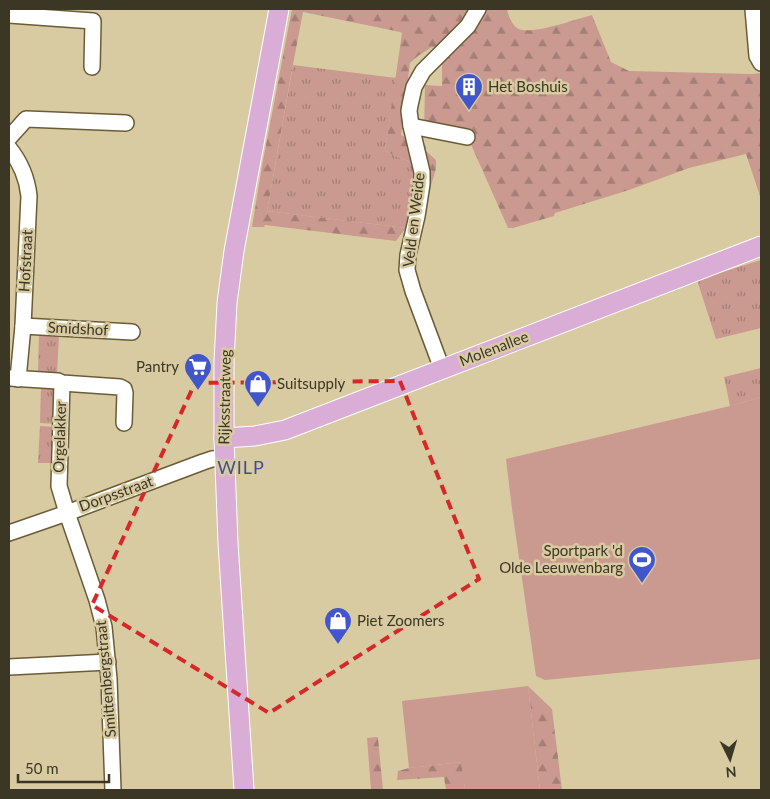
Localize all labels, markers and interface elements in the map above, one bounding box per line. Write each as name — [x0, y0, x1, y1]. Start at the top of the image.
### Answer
building icon: Het Boshuis — [454, 72, 484, 111]
place label: Het Boshuis — [488, 77, 568, 95]
street label: Veld en Weide — [398, 171, 428, 268]
street label: Hofstraat — [14, 229, 36, 292]
street label: Smidshof — [47, 317, 110, 339]
street label: Molenallee — [457, 327, 531, 369]
street label: Rijksstraatweg — [214, 349, 234, 445]
supermarket icon: Pantry — [183, 352, 213, 391]
place label: Pantry — [136, 357, 179, 375]
shop icon: Suitsupply — [243, 369, 273, 408]
place label: Suitsupply — [277, 374, 346, 392]
street label: Orgelakker — [49, 400, 69, 473]
district label: WILP — [217, 456, 265, 478]
street label: Dorpsstraat — [76, 471, 156, 515]
place label: Sportpark 'd Olde Leeuwenbarg — [499, 541, 623, 576]
sports icon: Sportpark 'd Olde Leeuwenbarg — [627, 545, 657, 584]
shop icon: Piet Zoomers — [323, 606, 353, 645]
place label: Piet Zoomers — [357, 611, 445, 629]
street label: Smittenbergstraat — [91, 619, 119, 738]
north arrow — [705, 734, 755, 784]
scale bar — [18, 752, 109, 784]
text: 50 m — [25, 759, 59, 777]
text: N — [725, 764, 737, 781]

